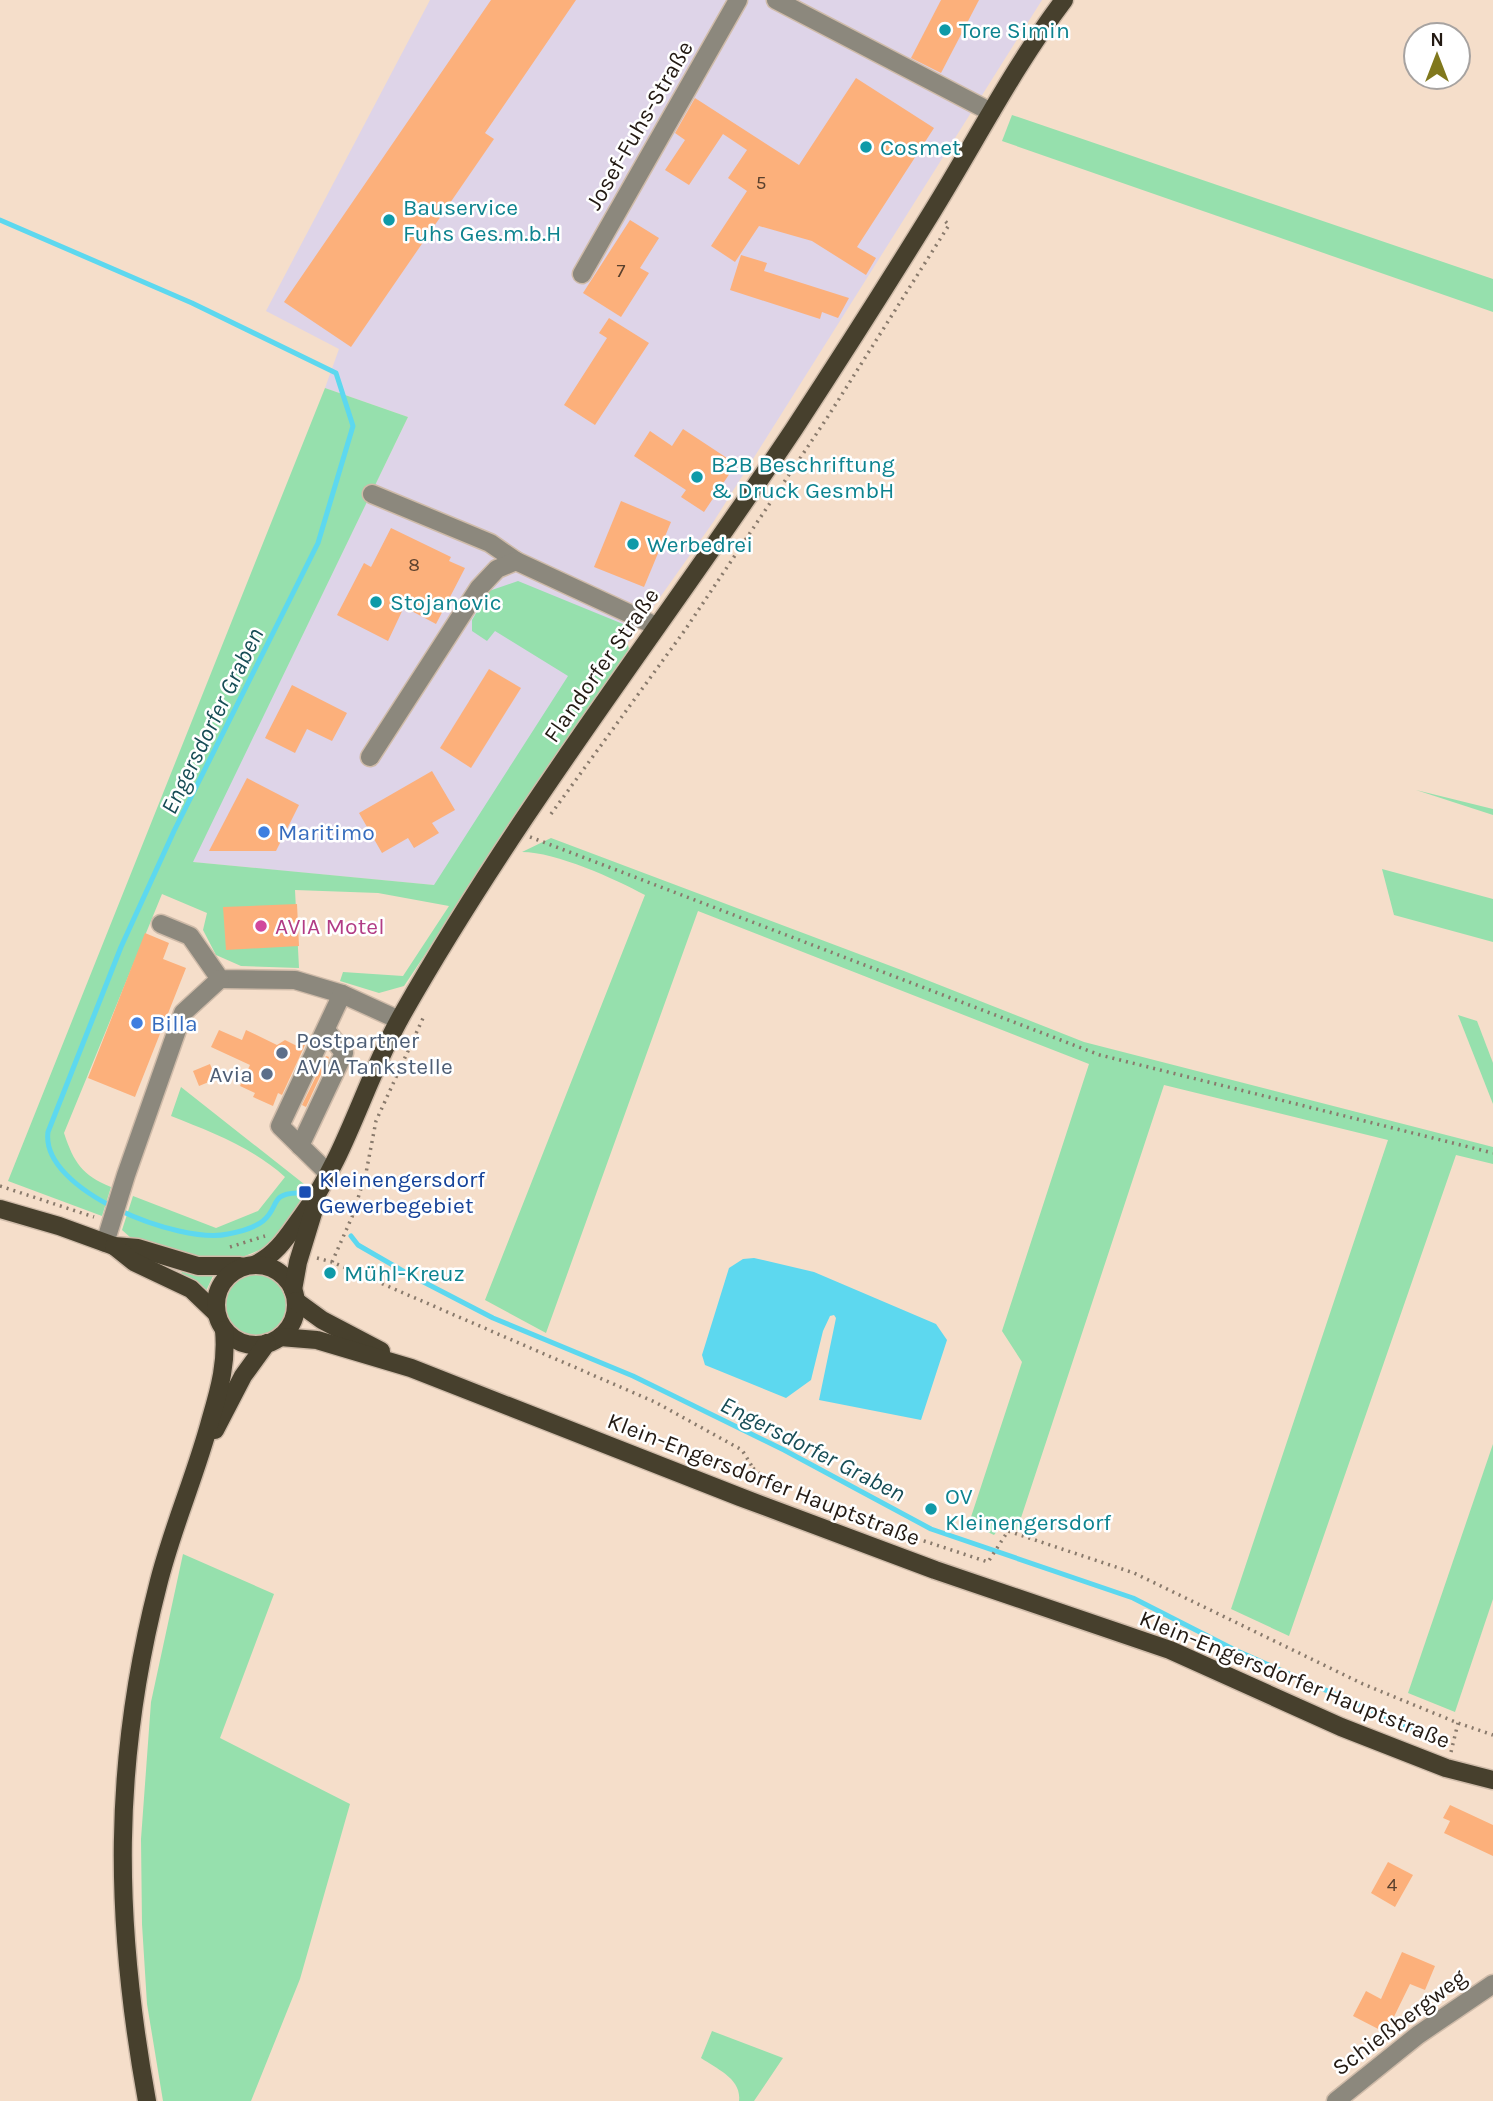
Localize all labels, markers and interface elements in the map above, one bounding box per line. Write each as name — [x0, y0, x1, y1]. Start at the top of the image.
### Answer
place label: Tore Simin — [959, 17, 1070, 44]
north arrow — [1402, 21, 1472, 91]
marker: Tore Simin — [937, 22, 953, 38]
text: N — [1430, 29, 1444, 51]
street label: Josef-Fuhs-Straße — [580, 36, 699, 214]
place label: Cosmet — [880, 134, 961, 161]
marker: Cosmet — [858, 139, 874, 155]
house number: 5 — [756, 172, 766, 194]
place label: Bauservice Fuhs Ges.m.b.H — [403, 194, 561, 247]
marker: Bauservice Fuhs Ges.m.b.H — [381, 212, 397, 228]
house number: 7 — [617, 260, 626, 282]
place label: B2B Beschriftung & Druck GesmbH — [711, 451, 895, 504]
marker: B2B Beschriftung & Druck GesmbH — [689, 469, 705, 485]
place label: Werbedrei — [647, 531, 753, 558]
marker: Werbedrei — [625, 536, 641, 552]
house number: 8 — [408, 554, 420, 576]
street label: Flandorfer Straße — [538, 583, 665, 748]
place label: Stojanovic — [390, 589, 502, 616]
marker: Stojanovic — [368, 594, 384, 610]
water label: Engersdorfer Graben — [155, 623, 269, 819]
place label: Maritimo — [278, 819, 375, 846]
marker: Maritimo — [256, 824, 272, 840]
place label: AVIA Motel — [275, 913, 385, 940]
marker: AVIA Motel — [253, 918, 269, 934]
place label: Billa — [151, 1010, 198, 1037]
marker: Billa — [129, 1015, 145, 1031]
place label: Postpartner AVIA Tankstelle — [296, 1027, 453, 1080]
marker: Postpartner AVIA Tankstelle — [274, 1045, 290, 1061]
place label: Avia — [209, 1061, 253, 1088]
marker: Avia — [259, 1066, 275, 1082]
place label: Kleinengersdorf Gewerbegebiet — [319, 1166, 485, 1219]
marker: Kleinengersdorf Gewerbegebiet — [297, 1184, 313, 1200]
place label: Mühl-Kreuz — [344, 1260, 465, 1287]
marker: Mühl-Kreuz — [322, 1265, 338, 1281]
water label: Engersdorfer Graben — [716, 1390, 910, 1508]
street label: Klein-Engersdorfer Hauptstraße — [604, 1407, 924, 1552]
place label: OV Kleinengersdorf — [945, 1483, 1111, 1536]
marker: OV Kleinengersdorf — [923, 1501, 939, 1517]
street label: Klein-Engersdorfer Hauptstraße — [1136, 1605, 1454, 1754]
house number: 4 — [1387, 1874, 1398, 1896]
street label: Schießbergweg — [1327, 1963, 1471, 2081]

